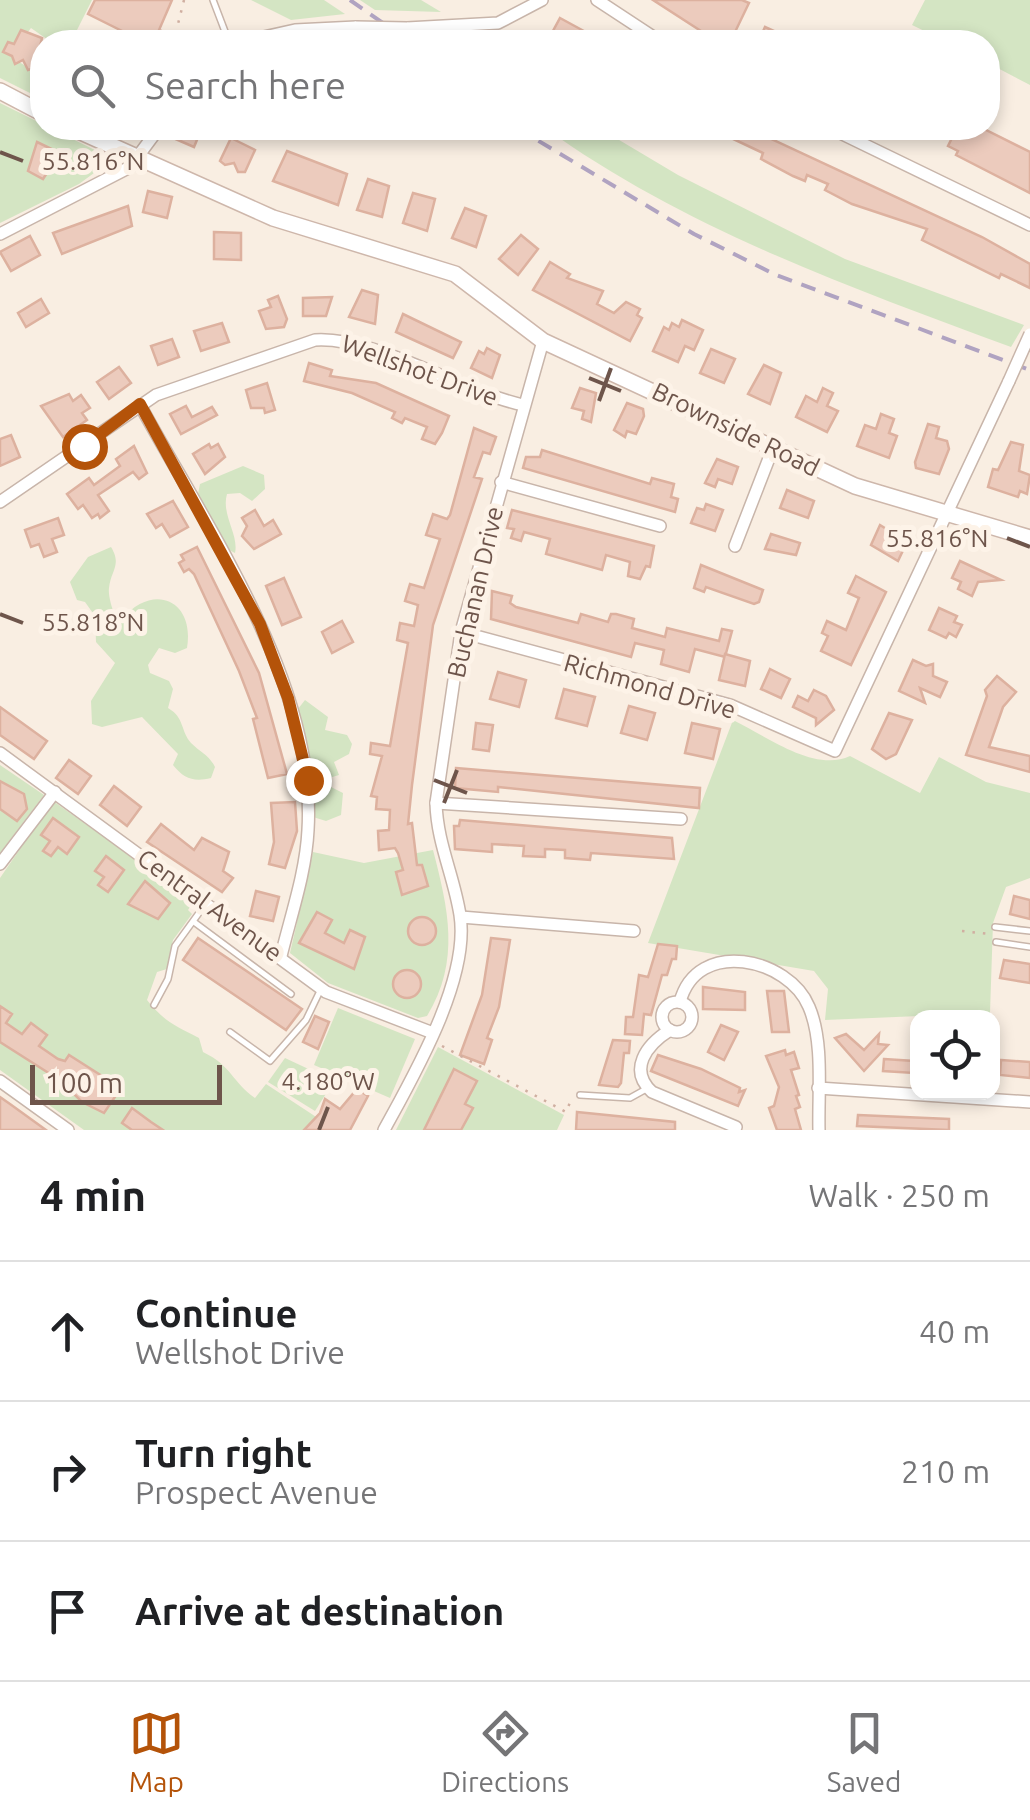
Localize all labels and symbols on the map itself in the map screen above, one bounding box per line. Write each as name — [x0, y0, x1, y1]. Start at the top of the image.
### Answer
text: 55.816°N — [42, 147, 144, 175]
street label: Wellshot Drive — [338, 329, 502, 411]
street label: Brownside Road — [648, 376, 824, 482]
route start — [62, 424, 108, 470]
street label: Buchanan Drive — [442, 504, 508, 680]
text: 55.816°N — [886, 524, 988, 552]
text: 55.818°N — [42, 608, 144, 636]
street label: Richmond Drive — [561, 648, 739, 724]
route end — [286, 758, 332, 804]
street label: Central Avenue — [132, 843, 288, 967]
scale bar — [30, 1060, 222, 1104]
text: 4.180°W — [281, 1067, 375, 1095]

